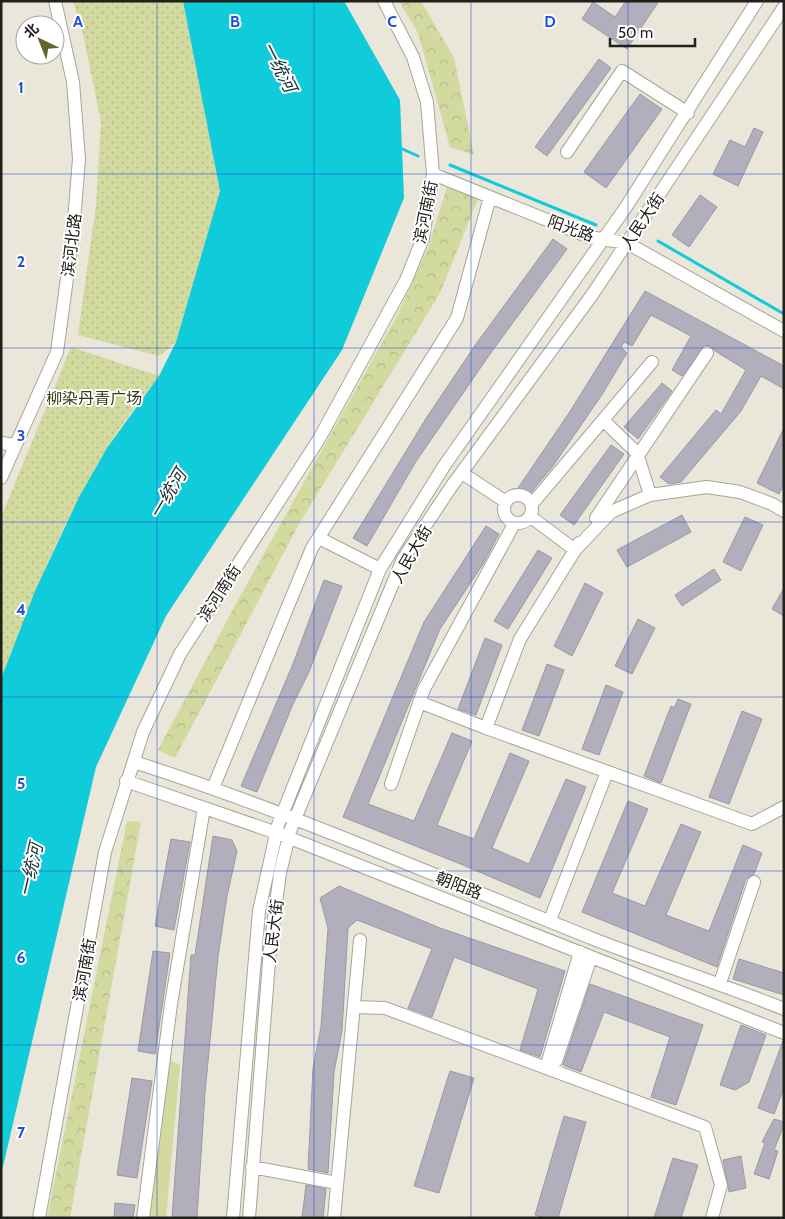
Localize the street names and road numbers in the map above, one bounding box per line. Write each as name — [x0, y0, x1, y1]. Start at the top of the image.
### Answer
street label: 滨河南街 — [410, 179, 441, 245]
street label: 人民大街 — [617, 189, 668, 253]
street label: 阳光路 — [545, 211, 597, 246]
street label: 滨河北路 — [58, 212, 85, 278]
street label: 人民大街 — [387, 522, 436, 587]
street label: 滨河南街 — [194, 561, 245, 625]
street label: 朝阳路 — [433, 868, 485, 903]
street label: 人民大街 — [260, 898, 287, 964]
street label: 滨河南街 — [70, 937, 99, 1003]

